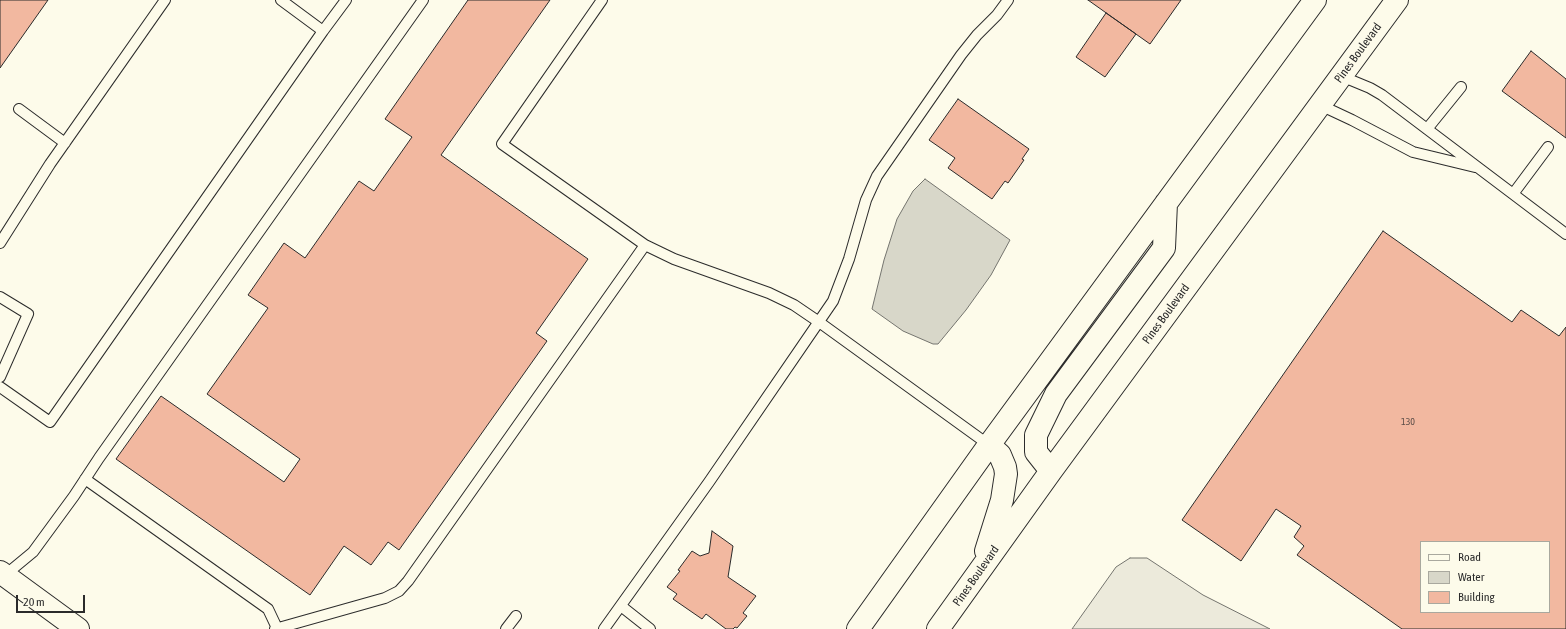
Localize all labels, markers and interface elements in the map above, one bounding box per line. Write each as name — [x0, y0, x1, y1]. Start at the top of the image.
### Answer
street label: Pines Boulevard — [1331, 20, 1385, 86]
street label: Pines Boulevard — [1139, 281, 1193, 347]
house number: 130 — [1401, 416, 1415, 428]
legend — [1420, 541, 1550, 613]
street label: Pines Boulevard — [950, 543, 1002, 609]
text: Road — [1458, 550, 1481, 564]
text: Water — [1458, 570, 1484, 584]
scale bar — [18, 587, 87, 613]
text: Building — [1458, 590, 1495, 604]
text: 20 m — [23, 595, 45, 609]

